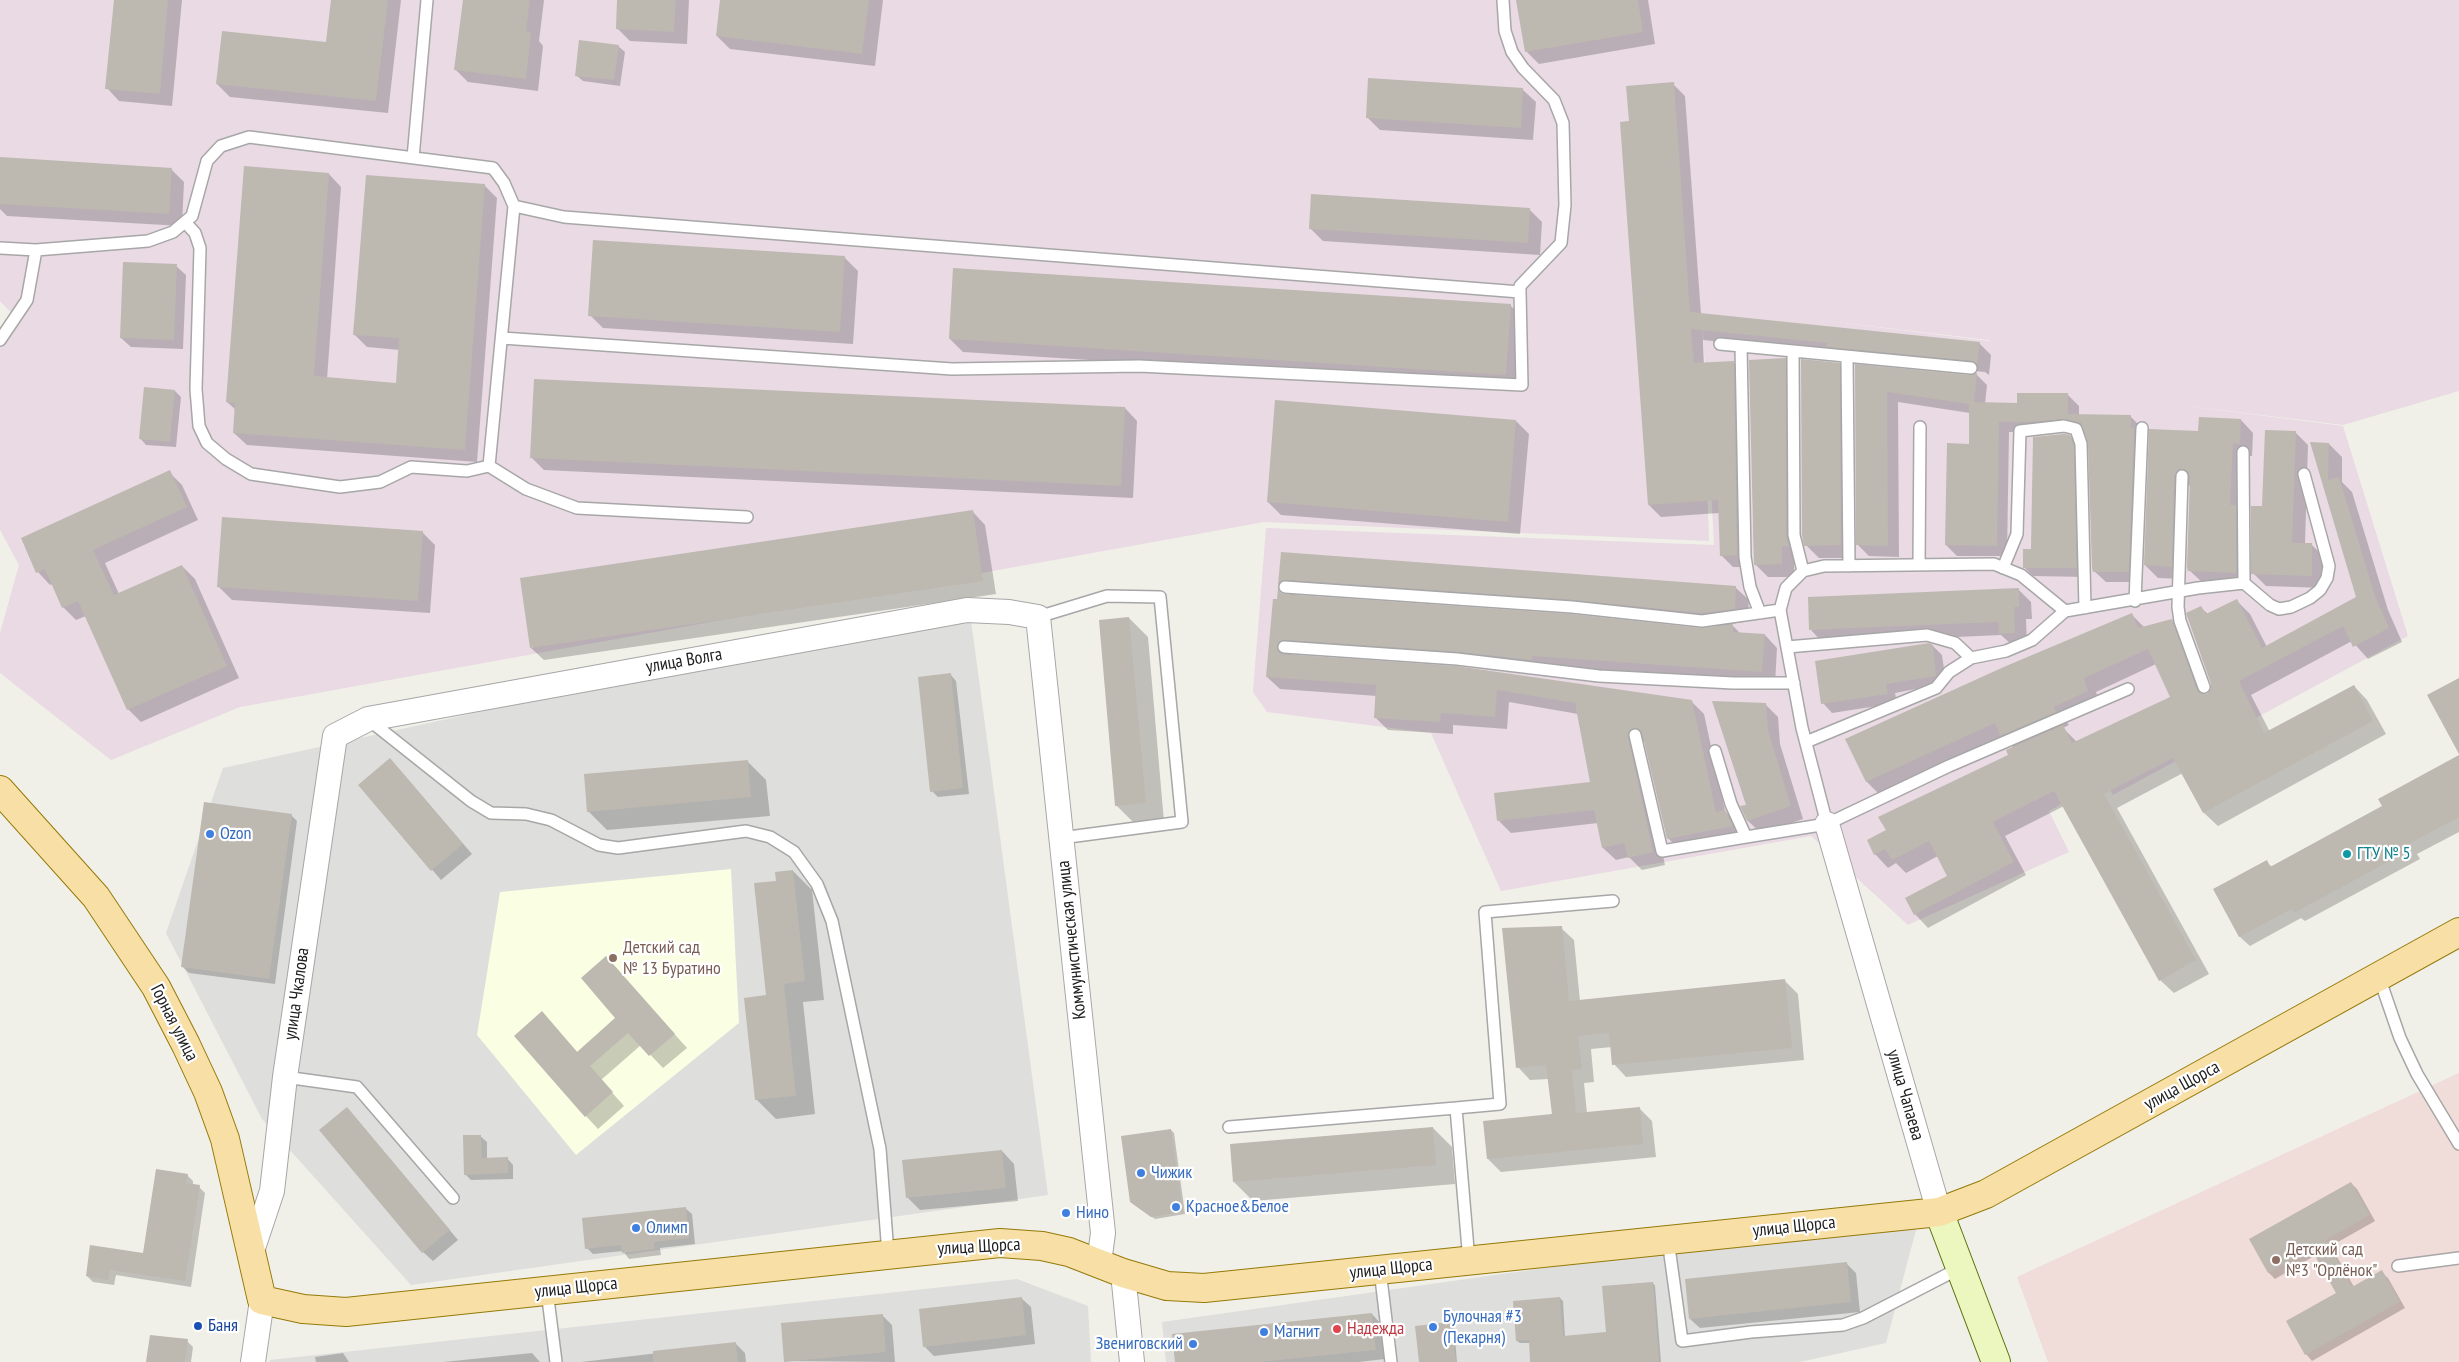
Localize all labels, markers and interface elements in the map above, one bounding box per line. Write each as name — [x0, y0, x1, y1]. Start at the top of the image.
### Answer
street label: улица Волга — [644, 644, 724, 678]
place label: Ozon — [220, 823, 252, 845]
marker: Ozon — [204, 828, 216, 840]
place label: ГТУ № 5 — [2357, 843, 2411, 865]
marker: ГТУ № 5 — [2341, 848, 2353, 860]
street label: Коммунистическая улица — [1053, 859, 1091, 1021]
place label: Детский сад № 13 Буратино — [623, 937, 721, 980]
street label: улица Чкалова — [280, 946, 314, 1042]
marker: Детский сад № 13 Буратино — [607, 952, 619, 964]
street label: Горная улица — [146, 981, 202, 1065]
street label: улица Чапаева — [1882, 1047, 1928, 1143]
street label: улица Щорса — [2140, 1056, 2224, 1116]
place label: Чижик — [1151, 1162, 1192, 1184]
marker: Чижик — [1135, 1167, 1147, 1179]
place label: Красное&Белое — [1186, 1196, 1289, 1218]
marker: Красное&Белое — [1170, 1201, 1182, 1213]
place label: Нино — [1076, 1202, 1109, 1224]
marker: Нино — [1060, 1207, 1072, 1219]
street label: улица Щорса — [1752, 1212, 1836, 1242]
place label: Олимп — [646, 1217, 688, 1239]
marker: Олимп — [630, 1222, 642, 1234]
street label: улица Щорса — [937, 1234, 1021, 1260]
place label: Детский сад №3 "Орлёнок" — [2286, 1239, 2378, 1282]
street label: улица Щорса — [1349, 1254, 1433, 1284]
marker: Детский сад №3 "Орлёнок" — [2270, 1254, 2282, 1266]
street label: улица Щорса — [534, 1273, 618, 1303]
place label: Булочная #3 (Пекарня) — [1443, 1306, 1522, 1348]
place label: Баня — [208, 1315, 238, 1337]
place label: Надежда — [1347, 1318, 1404, 1340]
marker: Баня — [192, 1320, 204, 1332]
place label: Магнит — [1274, 1321, 1319, 1343]
marker: Булочная #3 (Пекарня) — [1427, 1321, 1439, 1333]
marker: Надежда — [1331, 1323, 1343, 1335]
marker: Магнит — [1258, 1326, 1270, 1338]
place label: Звениговский — [1095, 1333, 1183, 1355]
marker: Звениговский — [1187, 1338, 1199, 1350]

